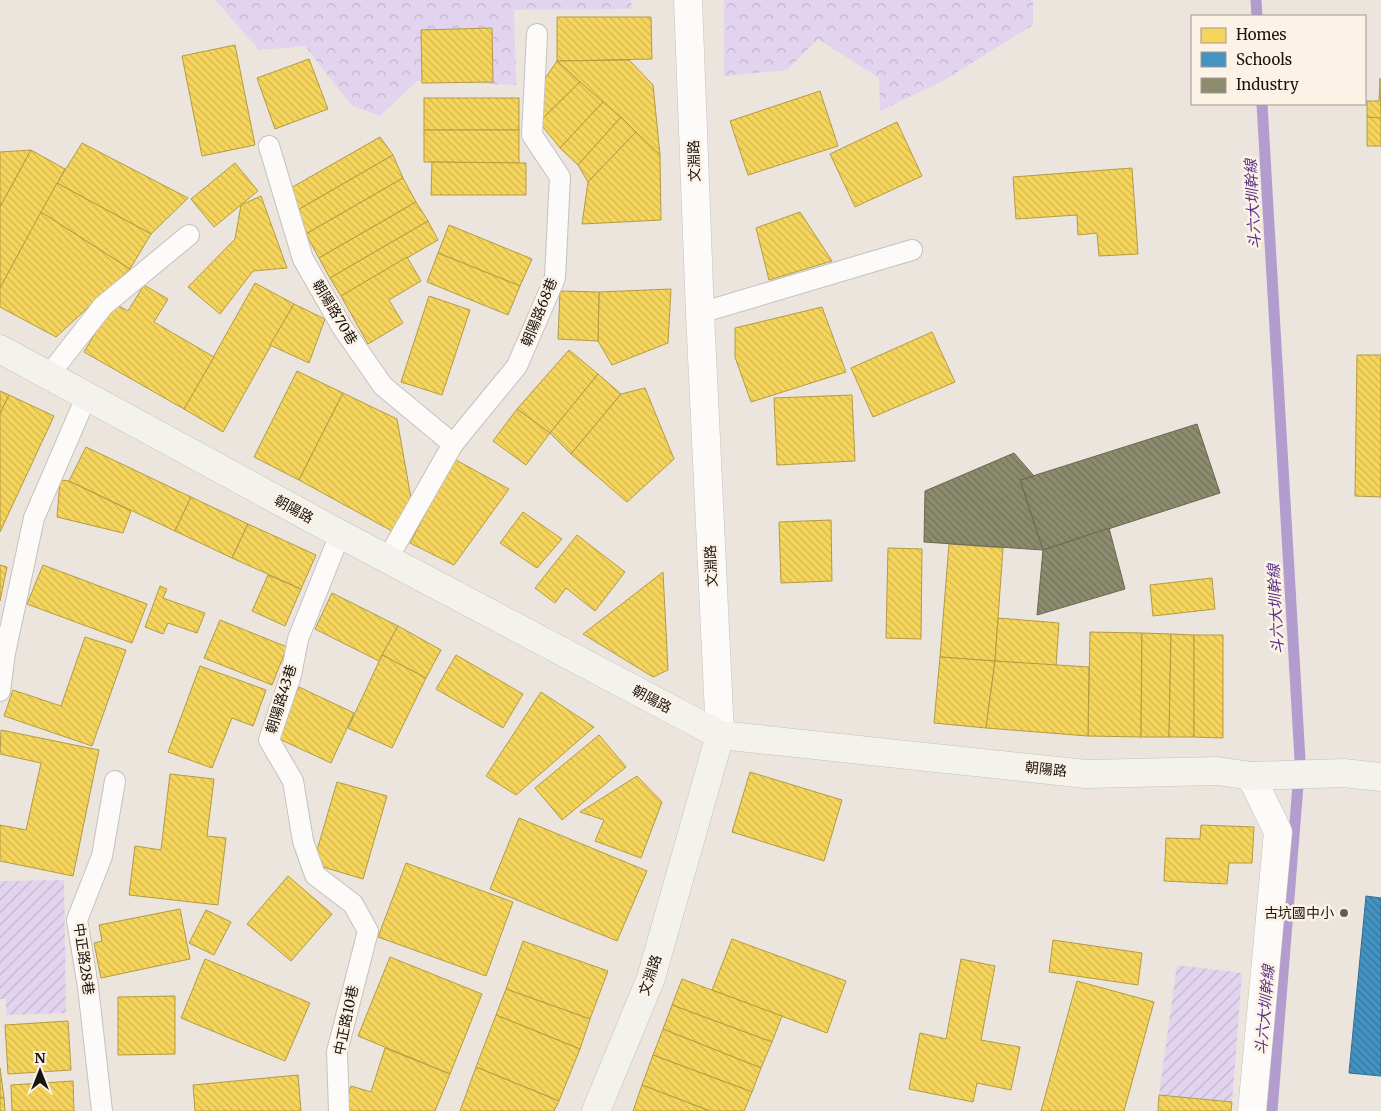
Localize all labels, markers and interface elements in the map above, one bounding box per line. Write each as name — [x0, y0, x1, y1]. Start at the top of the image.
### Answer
legend — [1191, 15, 1366, 105]
text: Homes — [1236, 25, 1287, 44]
text: Schools — [1236, 50, 1292, 69]
text: Industry — [1236, 75, 1299, 94]
street label: 文淵路 — [684, 140, 704, 182]
water label: 斗六大圳幹線 — [1241, 157, 1264, 249]
street label: 朝陽路68巷 — [517, 275, 561, 349]
street label: 朝陽路70巷 — [309, 276, 361, 348]
street label: 朝陽路 — [271, 491, 317, 527]
street label: 文淵路 — [701, 545, 721, 587]
water label: 斗六大圳幹線 — [1264, 562, 1287, 654]
street label: 朝陽路43巷 — [262, 662, 300, 736]
street label: 朝陽路 — [629, 681, 675, 717]
street label: 朝陽路 — [1024, 758, 1068, 780]
place label: 古坑國中小 — [1264, 904, 1334, 922]
marker: 古坑國中小 — [1338, 907, 1350, 919]
street label: 中正路28巷 — [70, 922, 98, 996]
street label: 文淵路 — [635, 952, 665, 998]
water label: 斗六大圳幹線 — [1251, 962, 1278, 1056]
street label: 中正路10巷 — [330, 984, 362, 1056]
north arrow — [15, 1046, 65, 1096]
text: N — [34, 1049, 46, 1067]

